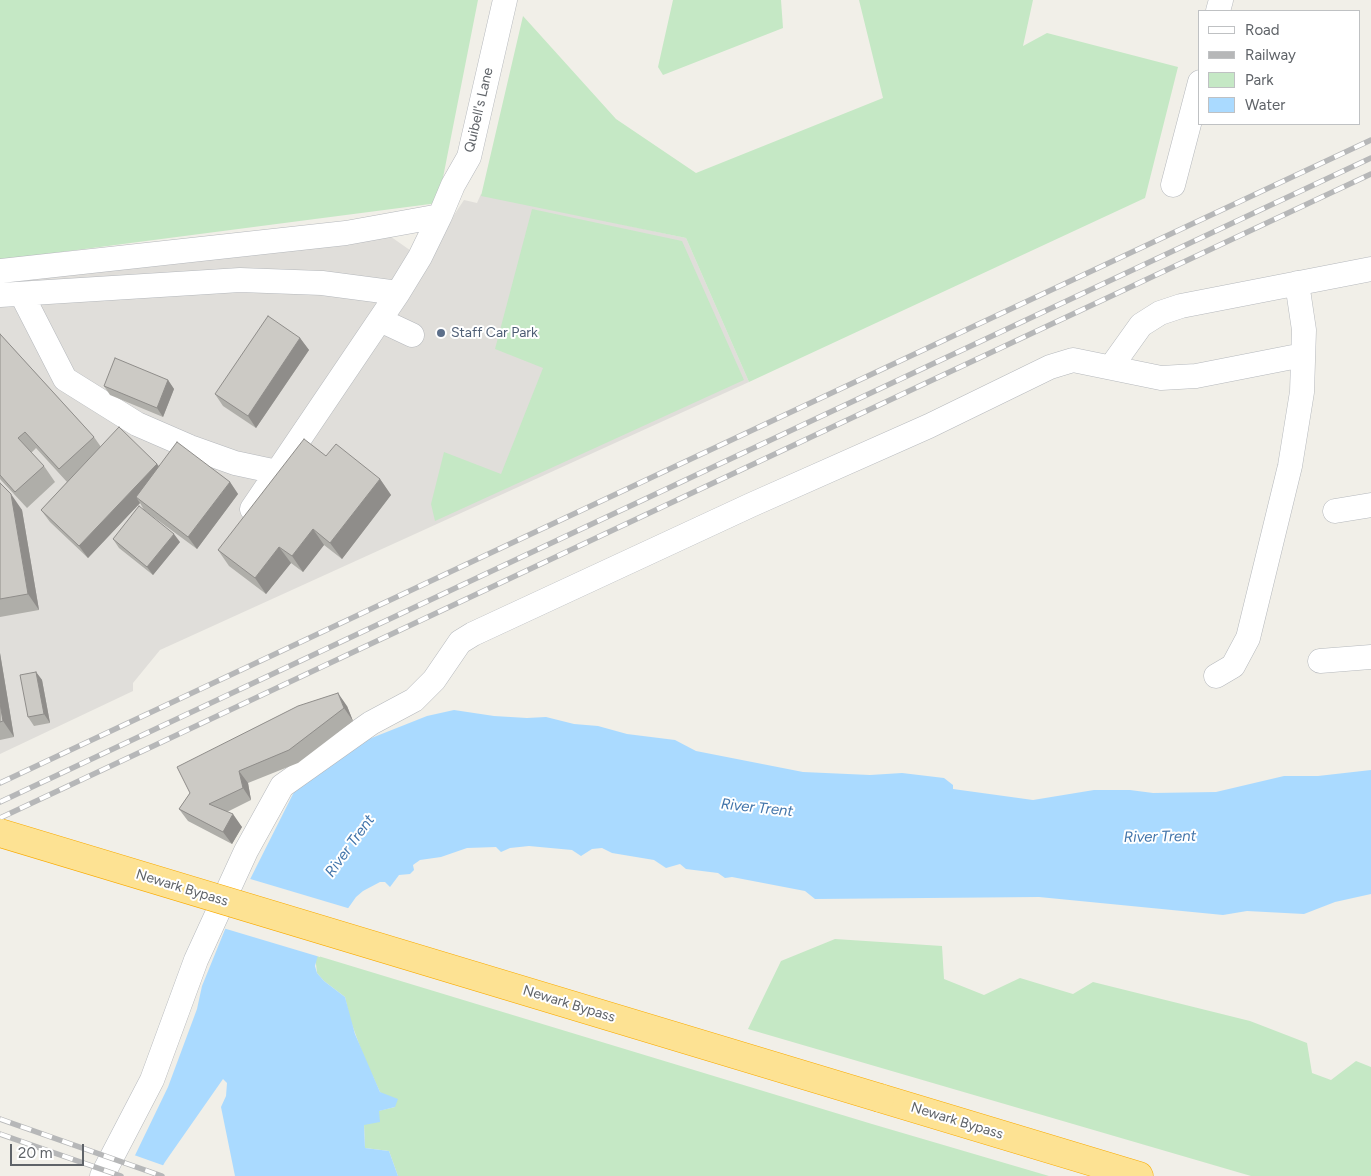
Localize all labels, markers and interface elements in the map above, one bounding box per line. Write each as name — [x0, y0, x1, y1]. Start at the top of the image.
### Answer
legend — [1198, 10, 1361, 125]
text: Road — [1245, 21, 1280, 39]
text: Railway — [1245, 46, 1296, 64]
street label: Quibell's Lane — [461, 66, 497, 154]
text: Park — [1245, 71, 1274, 89]
text: Water — [1245, 96, 1285, 114]
place label: Staff Car Park — [451, 325, 538, 341]
marker: Staff Car Park — [435, 327, 447, 339]
water label: River Trent — [720, 795, 794, 821]
water label: River Trent — [321, 811, 379, 881]
water label: River Trent — [1124, 827, 1196, 847]
street label: Newark Bypass — [134, 866, 230, 910]
street label: Newark Bypass — [521, 982, 617, 1026]
street label: Newark Bypass — [909, 1099, 1005, 1143]
scale bar — [12, 1134, 86, 1166]
text: 20 m — [18, 1144, 52, 1162]

